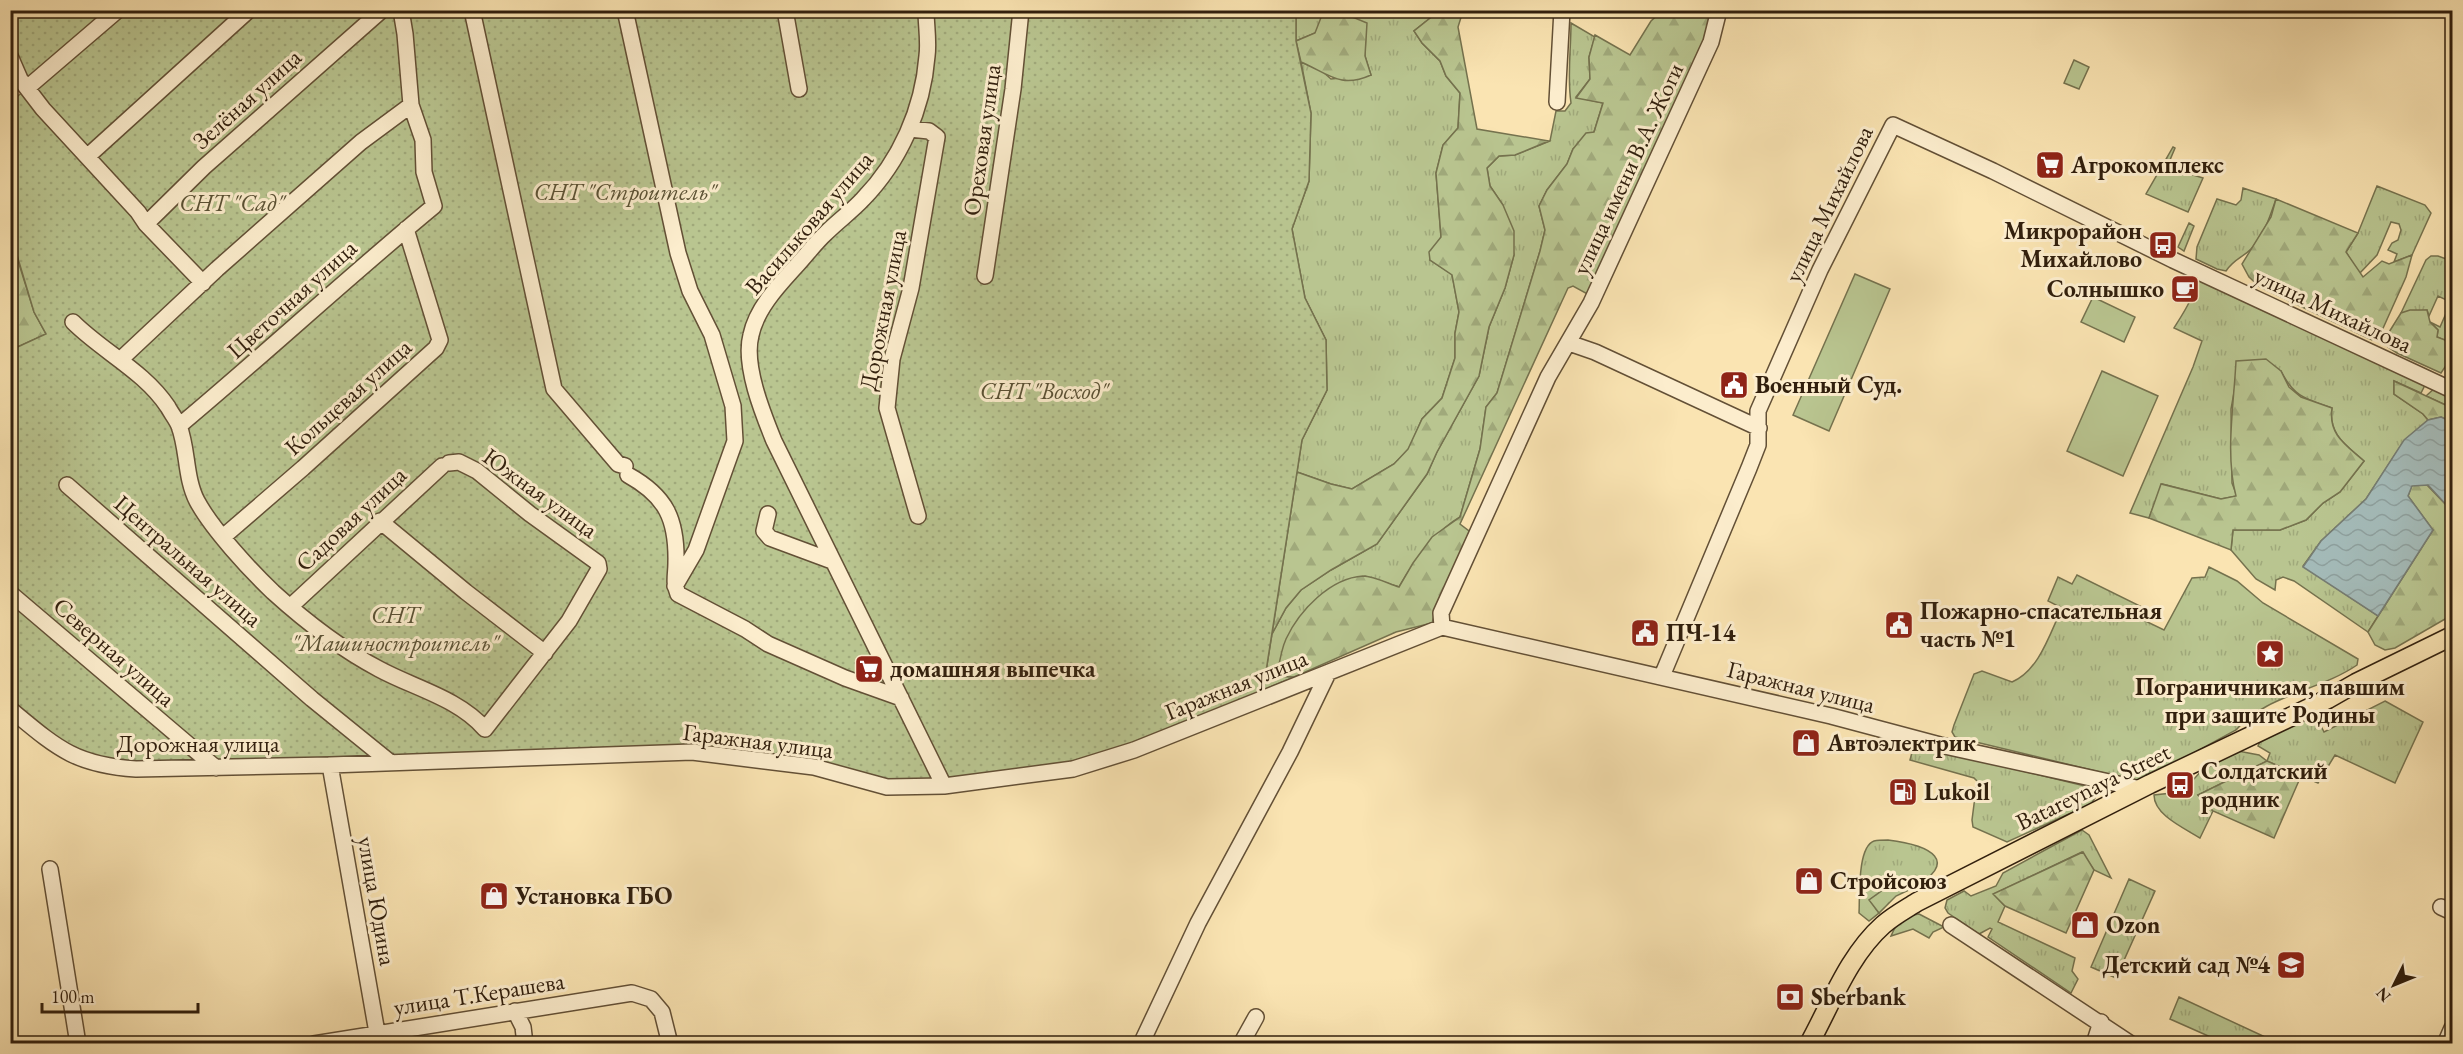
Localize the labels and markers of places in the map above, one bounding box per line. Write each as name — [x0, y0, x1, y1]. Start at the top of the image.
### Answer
supermarket icon: Агрокомплекс — [2034, 149, 2066, 181]
place label: Агрокомплекс — [2070, 149, 2224, 180]
place label: Микрорайон Михайлово — [2004, 215, 2142, 274]
bus stop icon: Микрорайон Михайлово — [2147, 229, 2179, 261]
place label: Солнышко — [2047, 273, 2164, 304]
cafe icon: Солнышко — [2169, 273, 2201, 305]
public building icon: Военный Суд. — [1718, 369, 1750, 401]
place label: Военный Суд. — [1755, 369, 1902, 401]
place label: Пожарно-спасательная часть №1 — [1920, 595, 2162, 654]
public building icon: Пожарно-спасательная часть №1 — [1883, 609, 1915, 641]
public building icon: ПЧ-14 — [1629, 617, 1661, 649]
place label: ПЧ-14 — [1666, 617, 1736, 648]
place icon: Пограничникам, павшим при защите Родины — [2254, 638, 2286, 670]
supermarket icon: домашняя выпечка — [853, 653, 885, 685]
place label: домашняя выпечка — [890, 653, 1096, 684]
place label: Пограничникам, павшим при защите Родины — [2135, 671, 2405, 730]
shop icon: Автоэлектрик — [1790, 727, 1822, 759]
place label: Автоэлектрик — [1826, 727, 1977, 758]
place label: Солдатский родник — [2201, 755, 2328, 814]
bus stop icon: Солдатский родник — [2164, 769, 2196, 801]
fuel station icon: Lukoil — [1887, 776, 1919, 808]
place label: Lukoil — [1924, 776, 1990, 807]
shop icon: Стройсоюз — [1793, 865, 1825, 897]
place label: Стройсоюз — [1830, 865, 1947, 896]
shop icon: Установка ГБО — [478, 880, 510, 912]
place label: Установка ГБО — [514, 880, 672, 911]
shop icon: Ozon — [2069, 909, 2101, 941]
place label: Ozon — [2106, 909, 2161, 940]
place label: Детский сад №4 — [2102, 949, 2270, 980]
school or university icon: Детский сад №4 — [2275, 949, 2307, 981]
bank icon: Sberbank — [1774, 981, 1806, 1013]
place label: Sberbank — [1811, 981, 1907, 1012]

